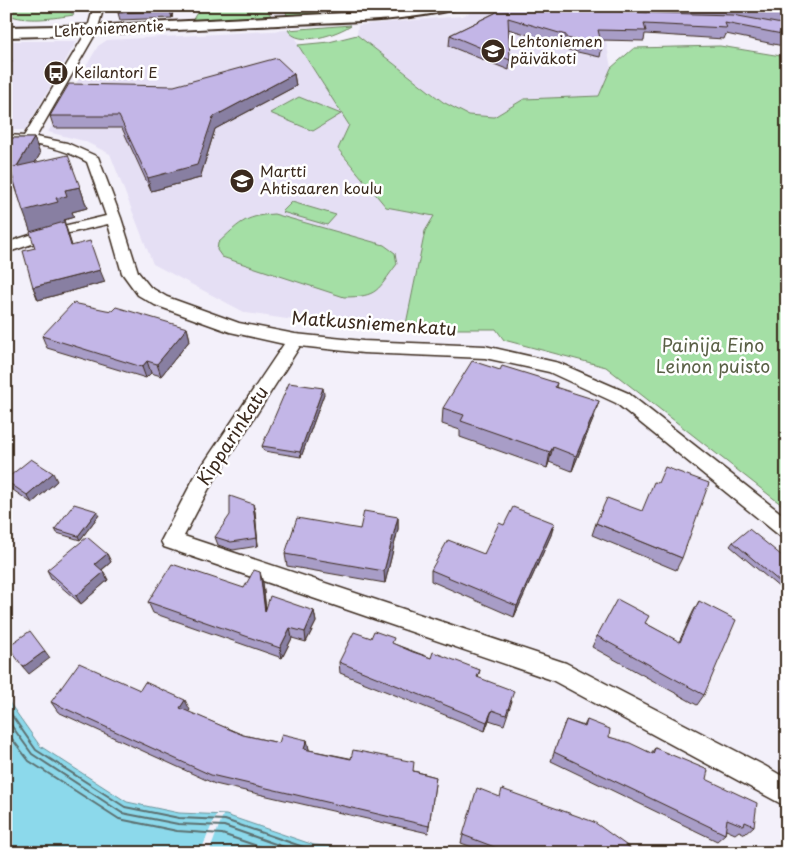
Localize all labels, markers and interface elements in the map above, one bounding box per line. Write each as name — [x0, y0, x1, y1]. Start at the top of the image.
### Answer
street label: Lehtoniementie — [53, 13, 165, 42]
place label: Lehtoniemen päiväkoti — [510, 29, 602, 69]
school or university icon: Lehtoniemen päiväkoti — [480, 38, 506, 64]
bus stop icon: Keilantori E — [43, 60, 69, 86]
place label: Keilantori E — [74, 60, 158, 83]
place label: Martti Ahtisaaren koulu — [260, 159, 382, 199]
school or university icon: Martti Ahtisaaren koulu — [229, 168, 255, 194]
street label: Matkusniemenkatu — [291, 303, 458, 342]
park label: Painija Eino Leinon puisto — [656, 331, 770, 379]
street label: Kipparinkatu — [189, 380, 274, 490]

